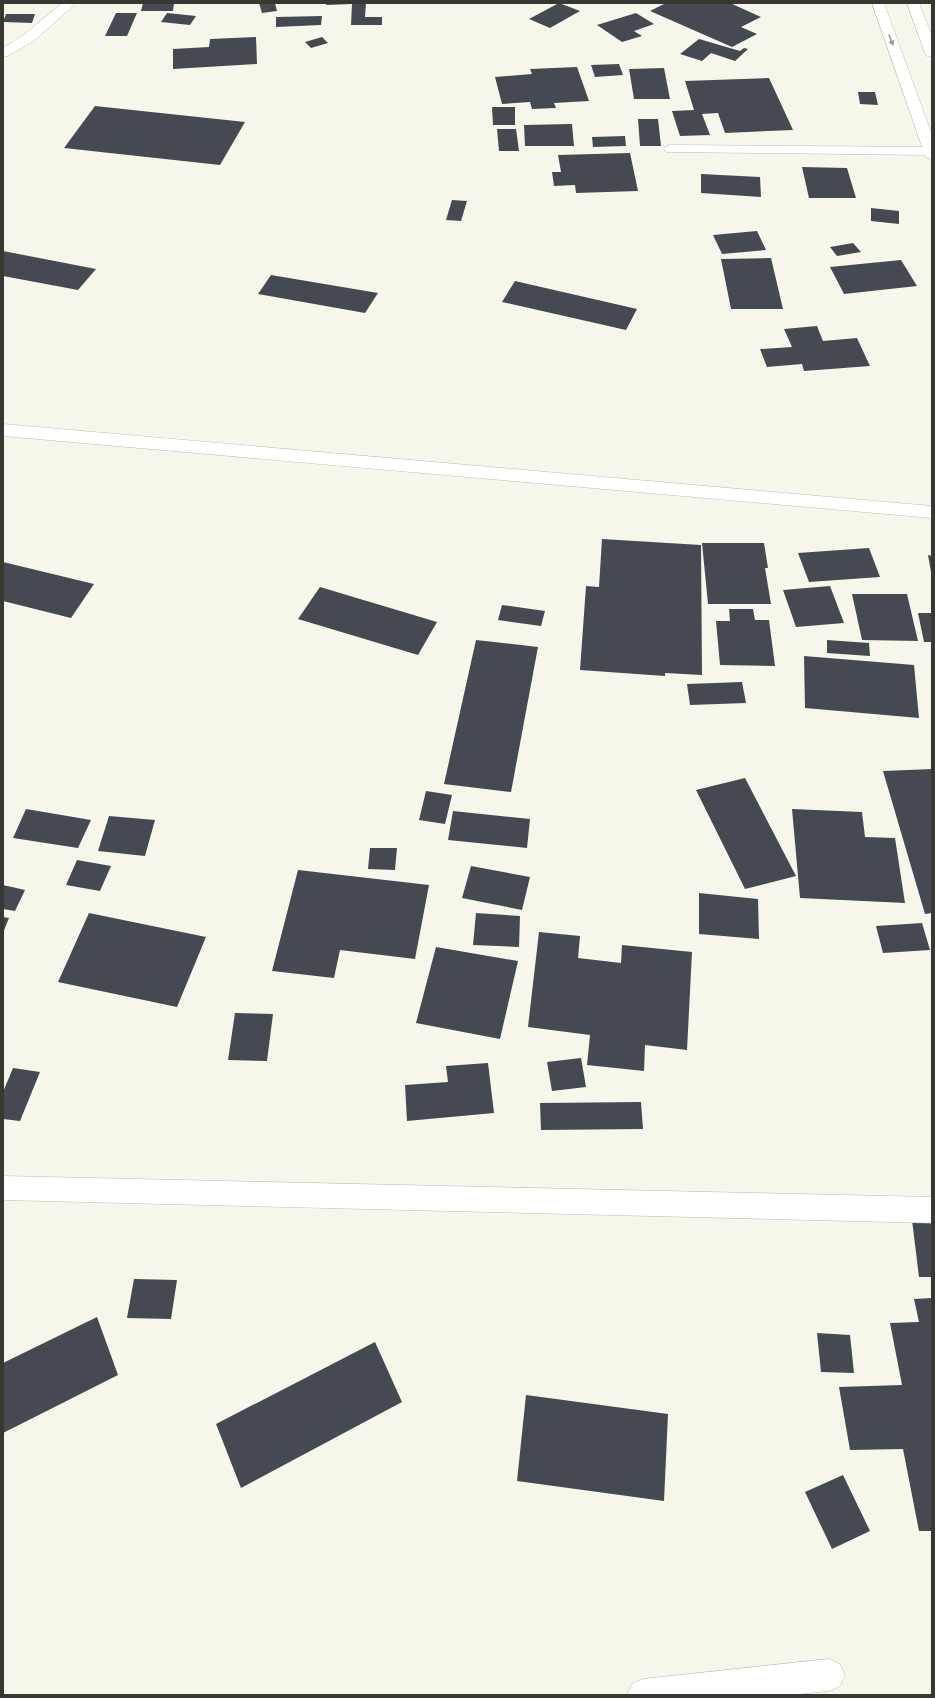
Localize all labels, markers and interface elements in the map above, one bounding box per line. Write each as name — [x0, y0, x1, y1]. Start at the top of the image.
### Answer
one-way arrow — [888, 34, 894, 46]

